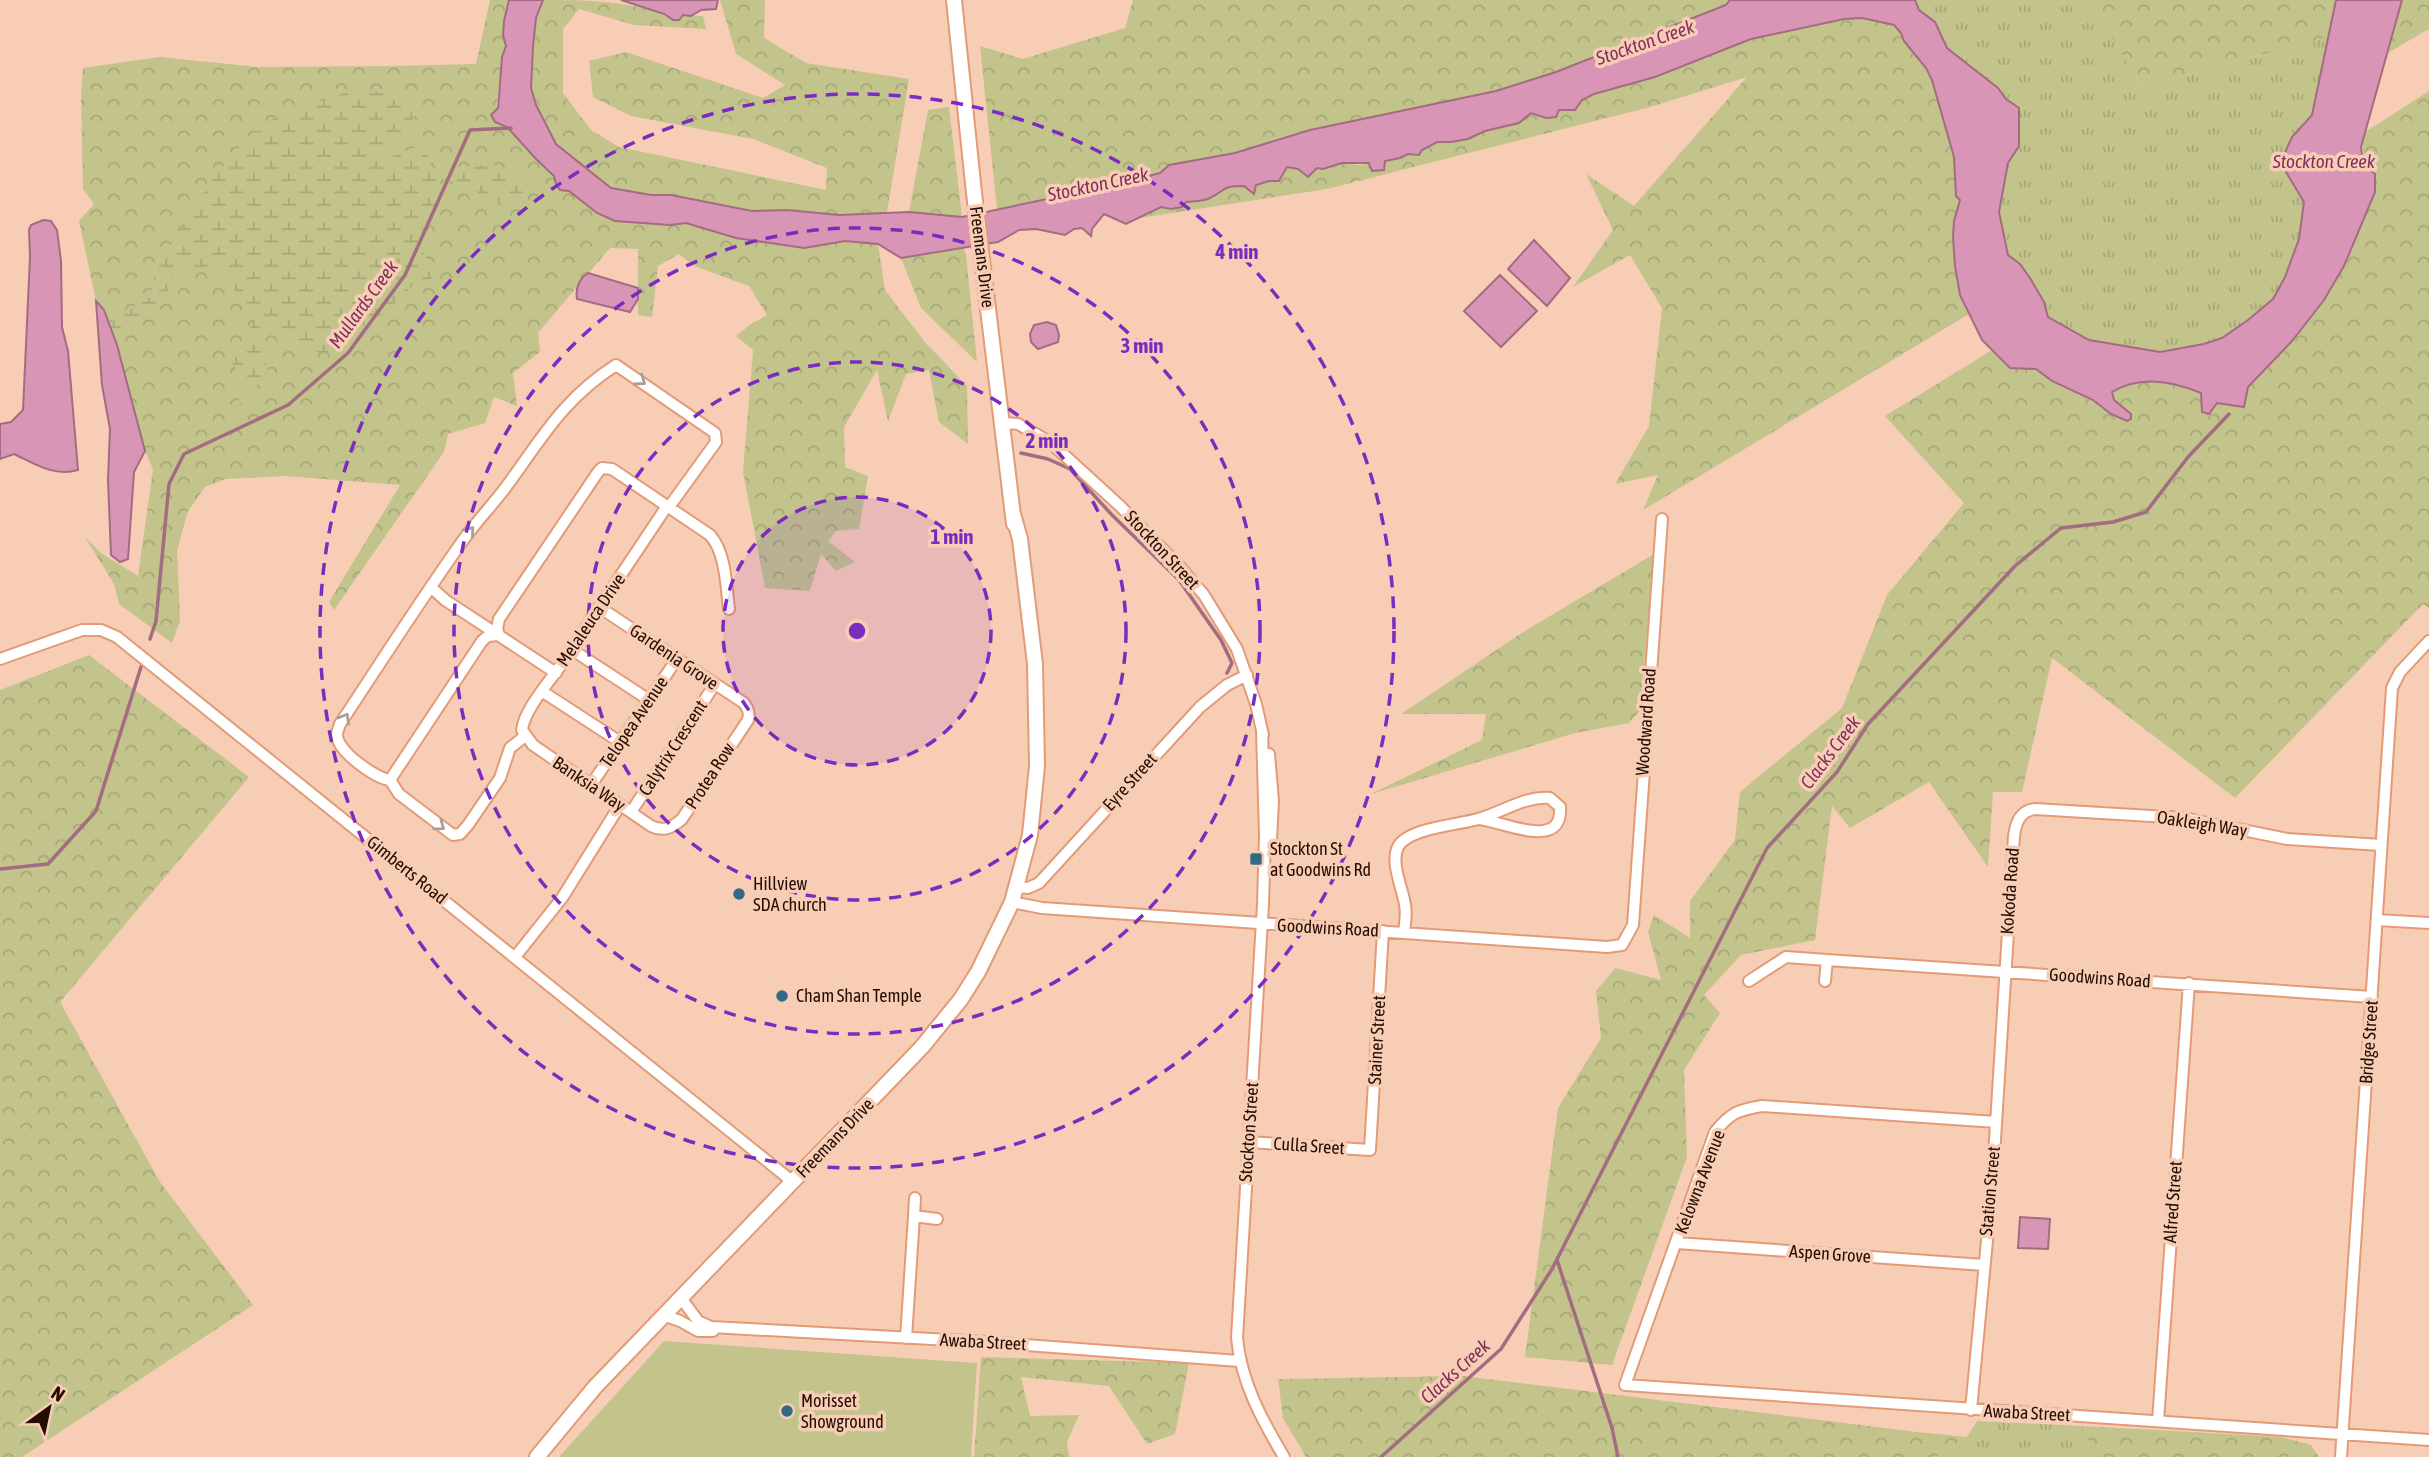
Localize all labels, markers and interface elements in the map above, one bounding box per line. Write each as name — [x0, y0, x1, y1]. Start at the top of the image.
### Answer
water label: Stockton Creek — [1592, 15, 1698, 69]
water label: Stockton Creek — [2272, 150, 2376, 172]
water label: Stockton Creek — [1045, 162, 1151, 206]
street label: Freemans Drive — [966, 205, 999, 309]
text: 4 min — [1215, 239, 1258, 263]
water label: Mullards Creek — [324, 255, 402, 352]
text: 3 min — [1121, 333, 1163, 357]
one-way arrow — [633, 373, 646, 385]
text: 2 min — [1026, 428, 1068, 452]
street label: Stockton Street — [1121, 506, 1204, 593]
text: 1 min — [931, 524, 973, 548]
one-way arrow — [462, 527, 474, 540]
street label: Melaleuca Drive — [552, 569, 629, 670]
street label: Gardenia Grove — [626, 619, 723, 694]
centre of rings — [845, 619, 869, 643]
street label: Woodward Road — [1631, 668, 1660, 776]
street label: Telopea Avenue — [595, 672, 672, 771]
street label: Calytrix Crescent — [634, 696, 711, 799]
water label: Clacks Creek — [1795, 711, 1865, 793]
one-way arrow — [337, 712, 350, 725]
street label: Protea Row — [680, 739, 739, 813]
street label: Eyre Street — [1098, 748, 1161, 815]
street label: Banksia Way — [549, 752, 630, 816]
street label: Oakleigh Way — [2156, 806, 2249, 841]
one-way arrow — [432, 818, 445, 831]
street label: Gimberts Road — [363, 831, 452, 908]
place label: Stockton St at Goodwins Rd — [1270, 838, 1371, 880]
street label: Kokoda Road — [1996, 847, 2023, 935]
marker: Stockton St at Goodwins Rd — [1248, 851, 1264, 867]
place label: Hillview SDA church — [753, 873, 827, 915]
marker: Hillview SDA church — [731, 886, 747, 902]
street label: Goodwins Road — [1277, 914, 1379, 941]
street label: Goodwins Road — [2049, 963, 2152, 992]
place label: Cham Shan Temple — [796, 985, 922, 1006]
marker: Cham Shan Temple — [774, 988, 790, 1004]
street label: Stainer Street — [1364, 995, 1389, 1085]
street label: Bridge Street — [2355, 999, 2382, 1085]
street label: Stockton Street — [1235, 1081, 1262, 1182]
street label: Freemans Drive — [792, 1094, 878, 1182]
street label: Kelowna Avenue — [1670, 1127, 1729, 1237]
street label: Culla Sreet — [1273, 1133, 1345, 1158]
street label: Station Street — [1975, 1145, 2004, 1236]
street label: Alfred Street — [2159, 1160, 2186, 1244]
street label: Aspen Grove — [1789, 1240, 1871, 1267]
street label: Awaba Street — [939, 1329, 1027, 1354]
water label: Clacks Creek — [1416, 1334, 1495, 1408]
north arrow — [14, 1373, 84, 1443]
text: N — [48, 1381, 69, 1406]
place label: Morisset Showground — [801, 1390, 884, 1432]
street label: Awaba Street — [1983, 1400, 2071, 1425]
marker: Morisset Showground — [779, 1403, 795, 1419]

